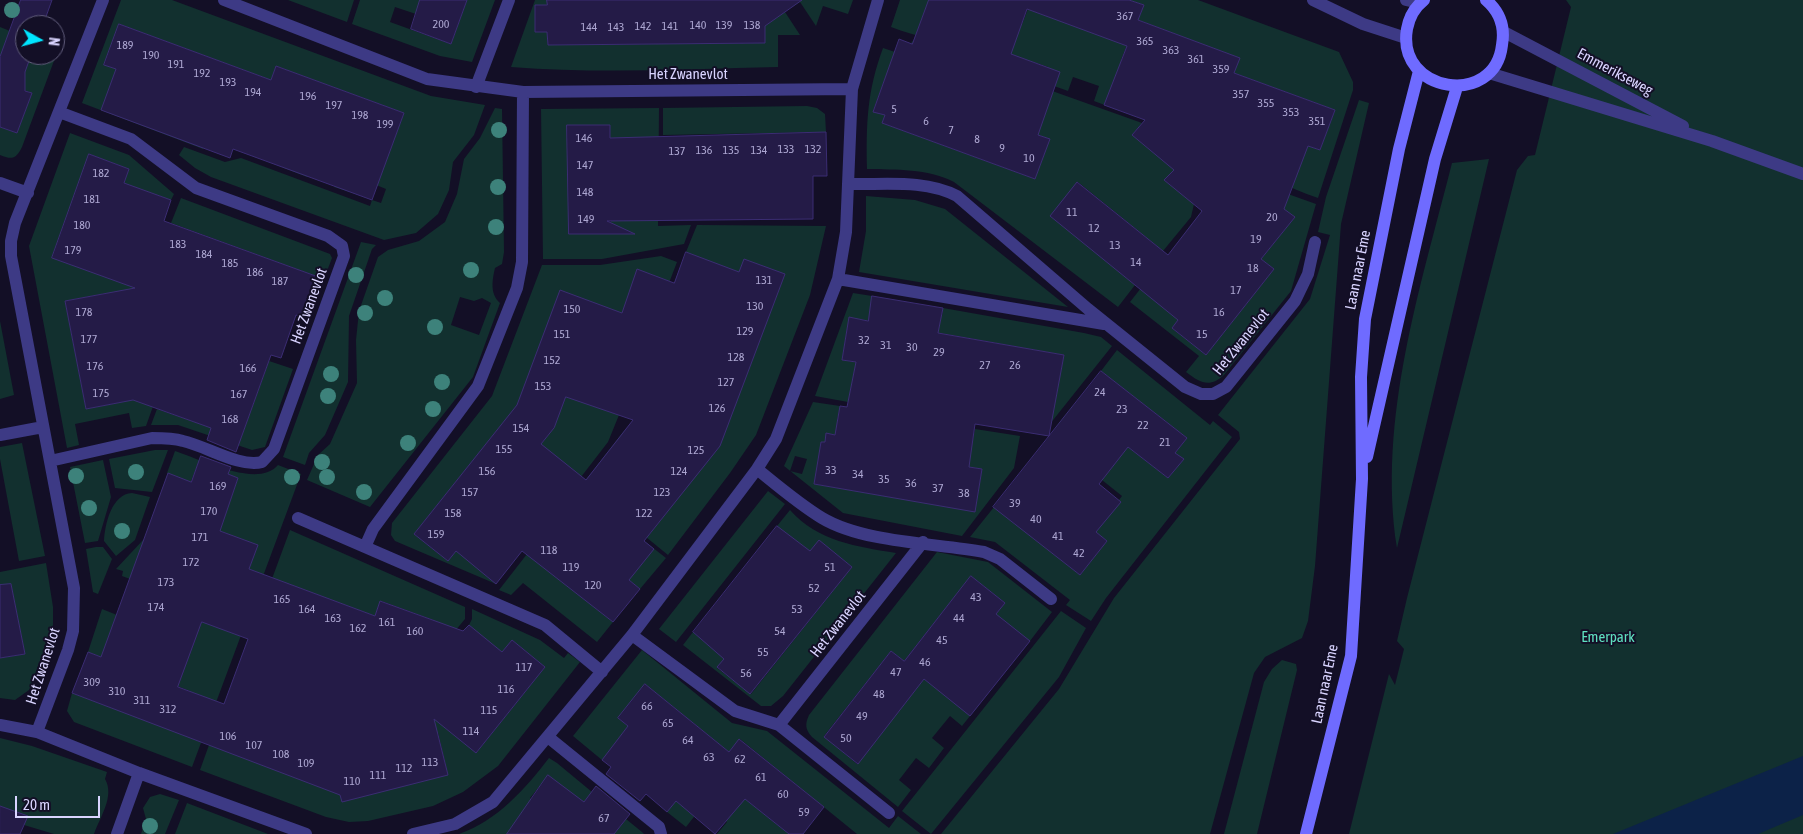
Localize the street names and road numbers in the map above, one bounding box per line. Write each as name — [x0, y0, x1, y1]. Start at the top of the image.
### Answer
street label: Emmerikseweg — [1574, 45, 1656, 99]
street label: Het Zwanevlot — [648, 65, 728, 83]
street label: Laan naar Eme — [1341, 229, 1375, 311]
street label: Het Zwanevlot — [287, 265, 331, 347]
street label: Het Zwanevlot — [1209, 305, 1273, 379]
street label: Het Zwanevlot — [806, 587, 870, 661]
street label: Het Zwanevlot — [22, 625, 64, 707]
street label: Laan naar Eme — [1308, 643, 1342, 725]

